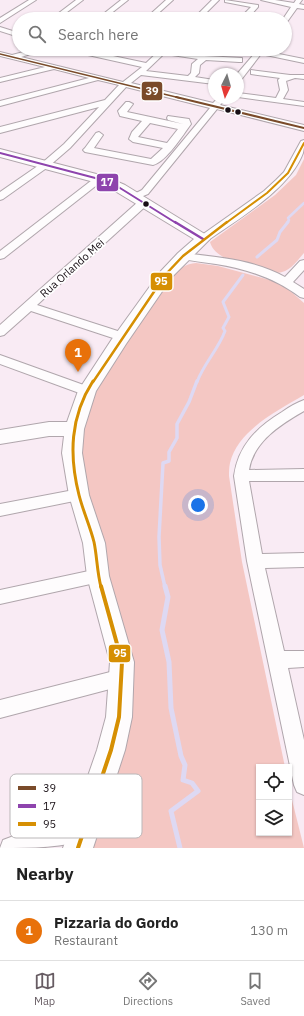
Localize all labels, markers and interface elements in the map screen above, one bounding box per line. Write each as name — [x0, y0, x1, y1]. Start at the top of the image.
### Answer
search box — [12, 12, 292, 56]
icon: search — [26, 23, 48, 45]
text: Search here — [58, 25, 138, 44]
north arrow — [208, 68, 244, 104]
line badge: 39 — [141, 81, 163, 101]
text: 39 — [145, 84, 159, 98]
unlabelled marker — [223, 105, 233, 115]
unlabelled marker — [233, 107, 243, 117]
line badge: 17 — [96, 173, 119, 192]
text: 17 — [100, 175, 114, 189]
unlabelled marker — [141, 199, 151, 209]
street label: Rua Orlando Mei — [37, 236, 107, 300]
line badge: 95 — [150, 272, 173, 291]
text: 95 — [154, 274, 168, 288]
pin: 1 — [65, 339, 91, 372]
your location — [188, 495, 208, 515]
line badge: 95 — [108, 644, 131, 663]
text: 95 — [113, 646, 127, 660]
map controls — [256, 764, 292, 836]
button: locate — [256, 764, 292, 800]
legend — [10, 774, 142, 838]
text: 39 — [43, 781, 56, 795]
text: 17 — [43, 799, 56, 813]
button: layers — [256, 800, 292, 836]
text: 95 — [43, 817, 56, 831]
text: Nearby — [16, 863, 74, 885]
text: Pizzaria do Gordo — [54, 913, 179, 932]
text: 1 — [25, 922, 33, 939]
text: 130 m — [250, 922, 288, 939]
text: Restaurant — [54, 932, 118, 949]
tab: Map — [34, 970, 56, 1008]
tab: Directions — [123, 970, 173, 1008]
tab: Saved — [240, 970, 270, 1008]

